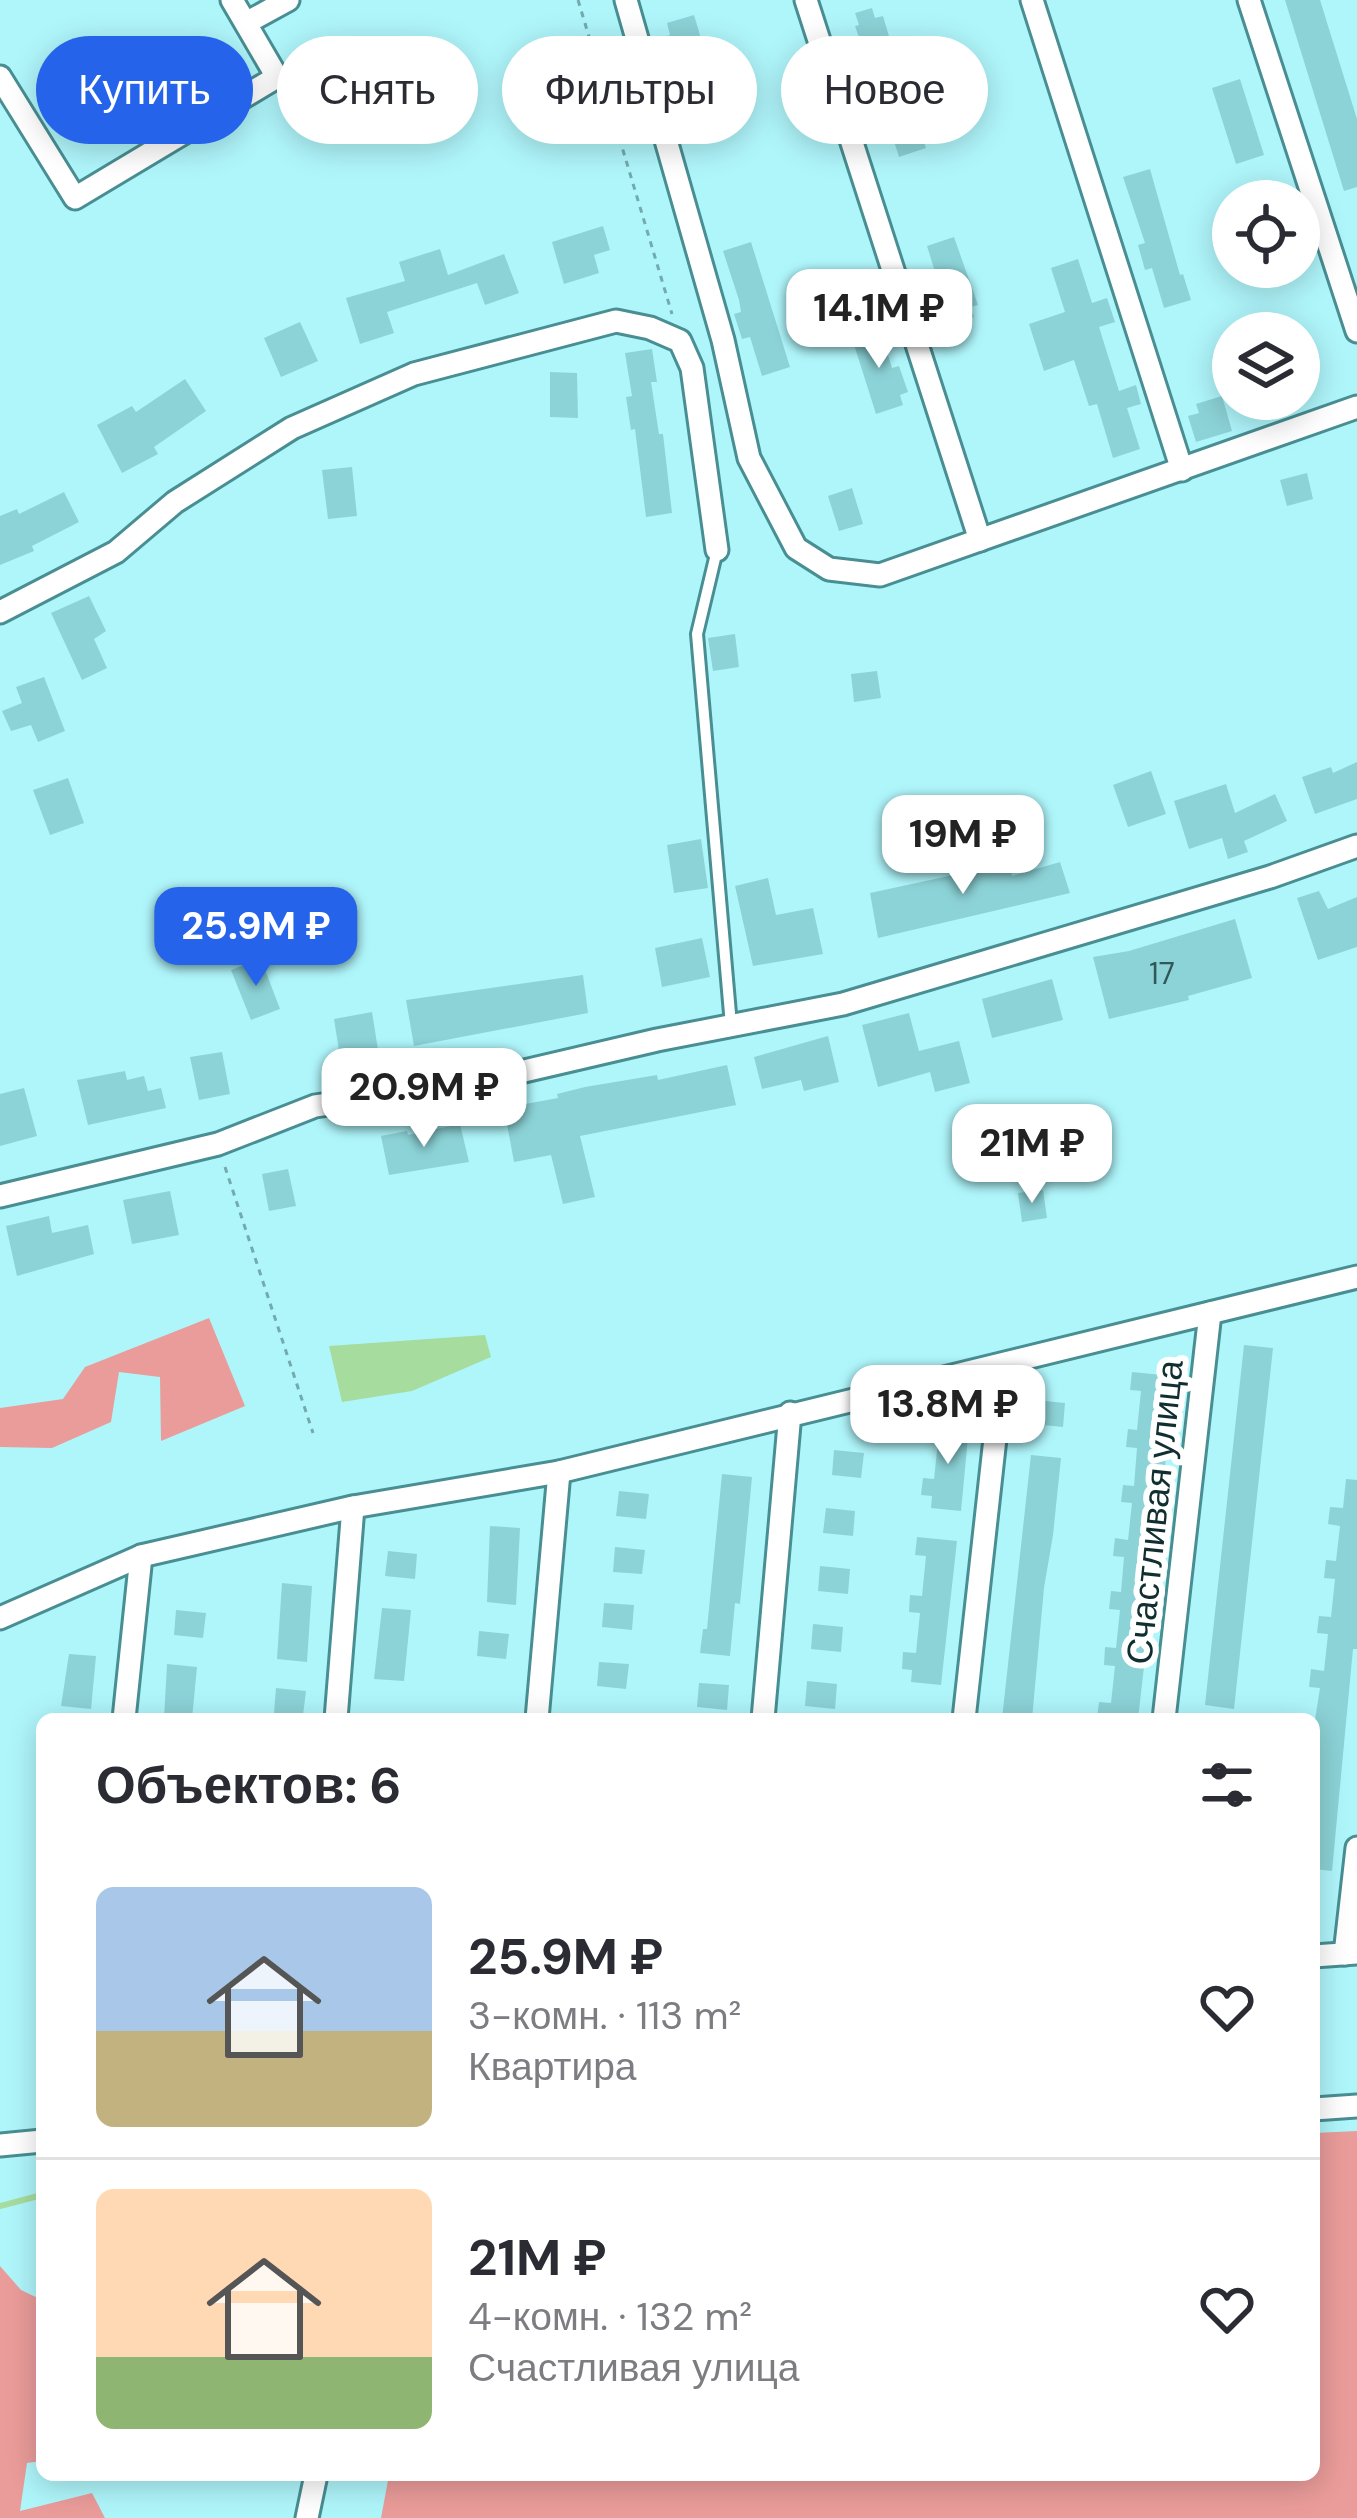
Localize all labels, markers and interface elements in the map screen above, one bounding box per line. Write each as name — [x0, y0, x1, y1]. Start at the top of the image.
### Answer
chip: Купить — [36, 36, 253, 144]
chip: Снять — [277, 36, 478, 144]
chip: Фильтры — [502, 36, 757, 144]
chip: Новое — [781, 36, 988, 144]
map controls — [1212, 180, 1320, 420]
button: locate — [1212, 180, 1320, 288]
pin: 14.1M ₽ — [768, 269, 990, 371]
text: 14.1M ₽ — [813, 282, 945, 333]
button: layers — [1212, 312, 1320, 420]
pin: 19M ₽ — [879, 795, 1047, 897]
text: 19M ₽ — [909, 808, 1017, 859]
pin: 25.9M ₽ — [145, 887, 367, 989]
text: 25.9M ₽ — [181, 900, 331, 951]
house number: 17 — [1149, 954, 1175, 993]
pin: 20.9M ₽ — [313, 1048, 535, 1150]
text: 20.9M ₽ — [349, 1061, 499, 1112]
pin: 21M ₽ — [948, 1104, 1116, 1206]
text: 21M ₽ — [979, 1117, 1085, 1168]
street label: Счастливая улица — [1115, 1356, 1194, 1667]
pin: 13.8M ₽ — [837, 1365, 1059, 1467]
text: 13.8M ₽ — [877, 1378, 1019, 1429]
text: Объектов: 6 — [96, 1752, 402, 1819]
icon: filters — [1194, 1752, 1260, 1818]
text: 25.9M ₽ — [468, 1923, 663, 1990]
icon: home — [192, 1935, 336, 2079]
icon: heart — [1194, 1974, 1260, 2040]
text: 3-комн. · 113 m² — [468, 1990, 741, 2041]
text: Квартира — [468, 2041, 637, 2092]
text: 21M ₽ — [468, 2224, 607, 2291]
icon: home — [192, 2237, 336, 2381]
icon: heart — [1194, 2276, 1260, 2342]
text: 4-комн. · 132 m² — [468, 2291, 752, 2342]
text: Счастливая улица — [468, 2342, 799, 2393]

